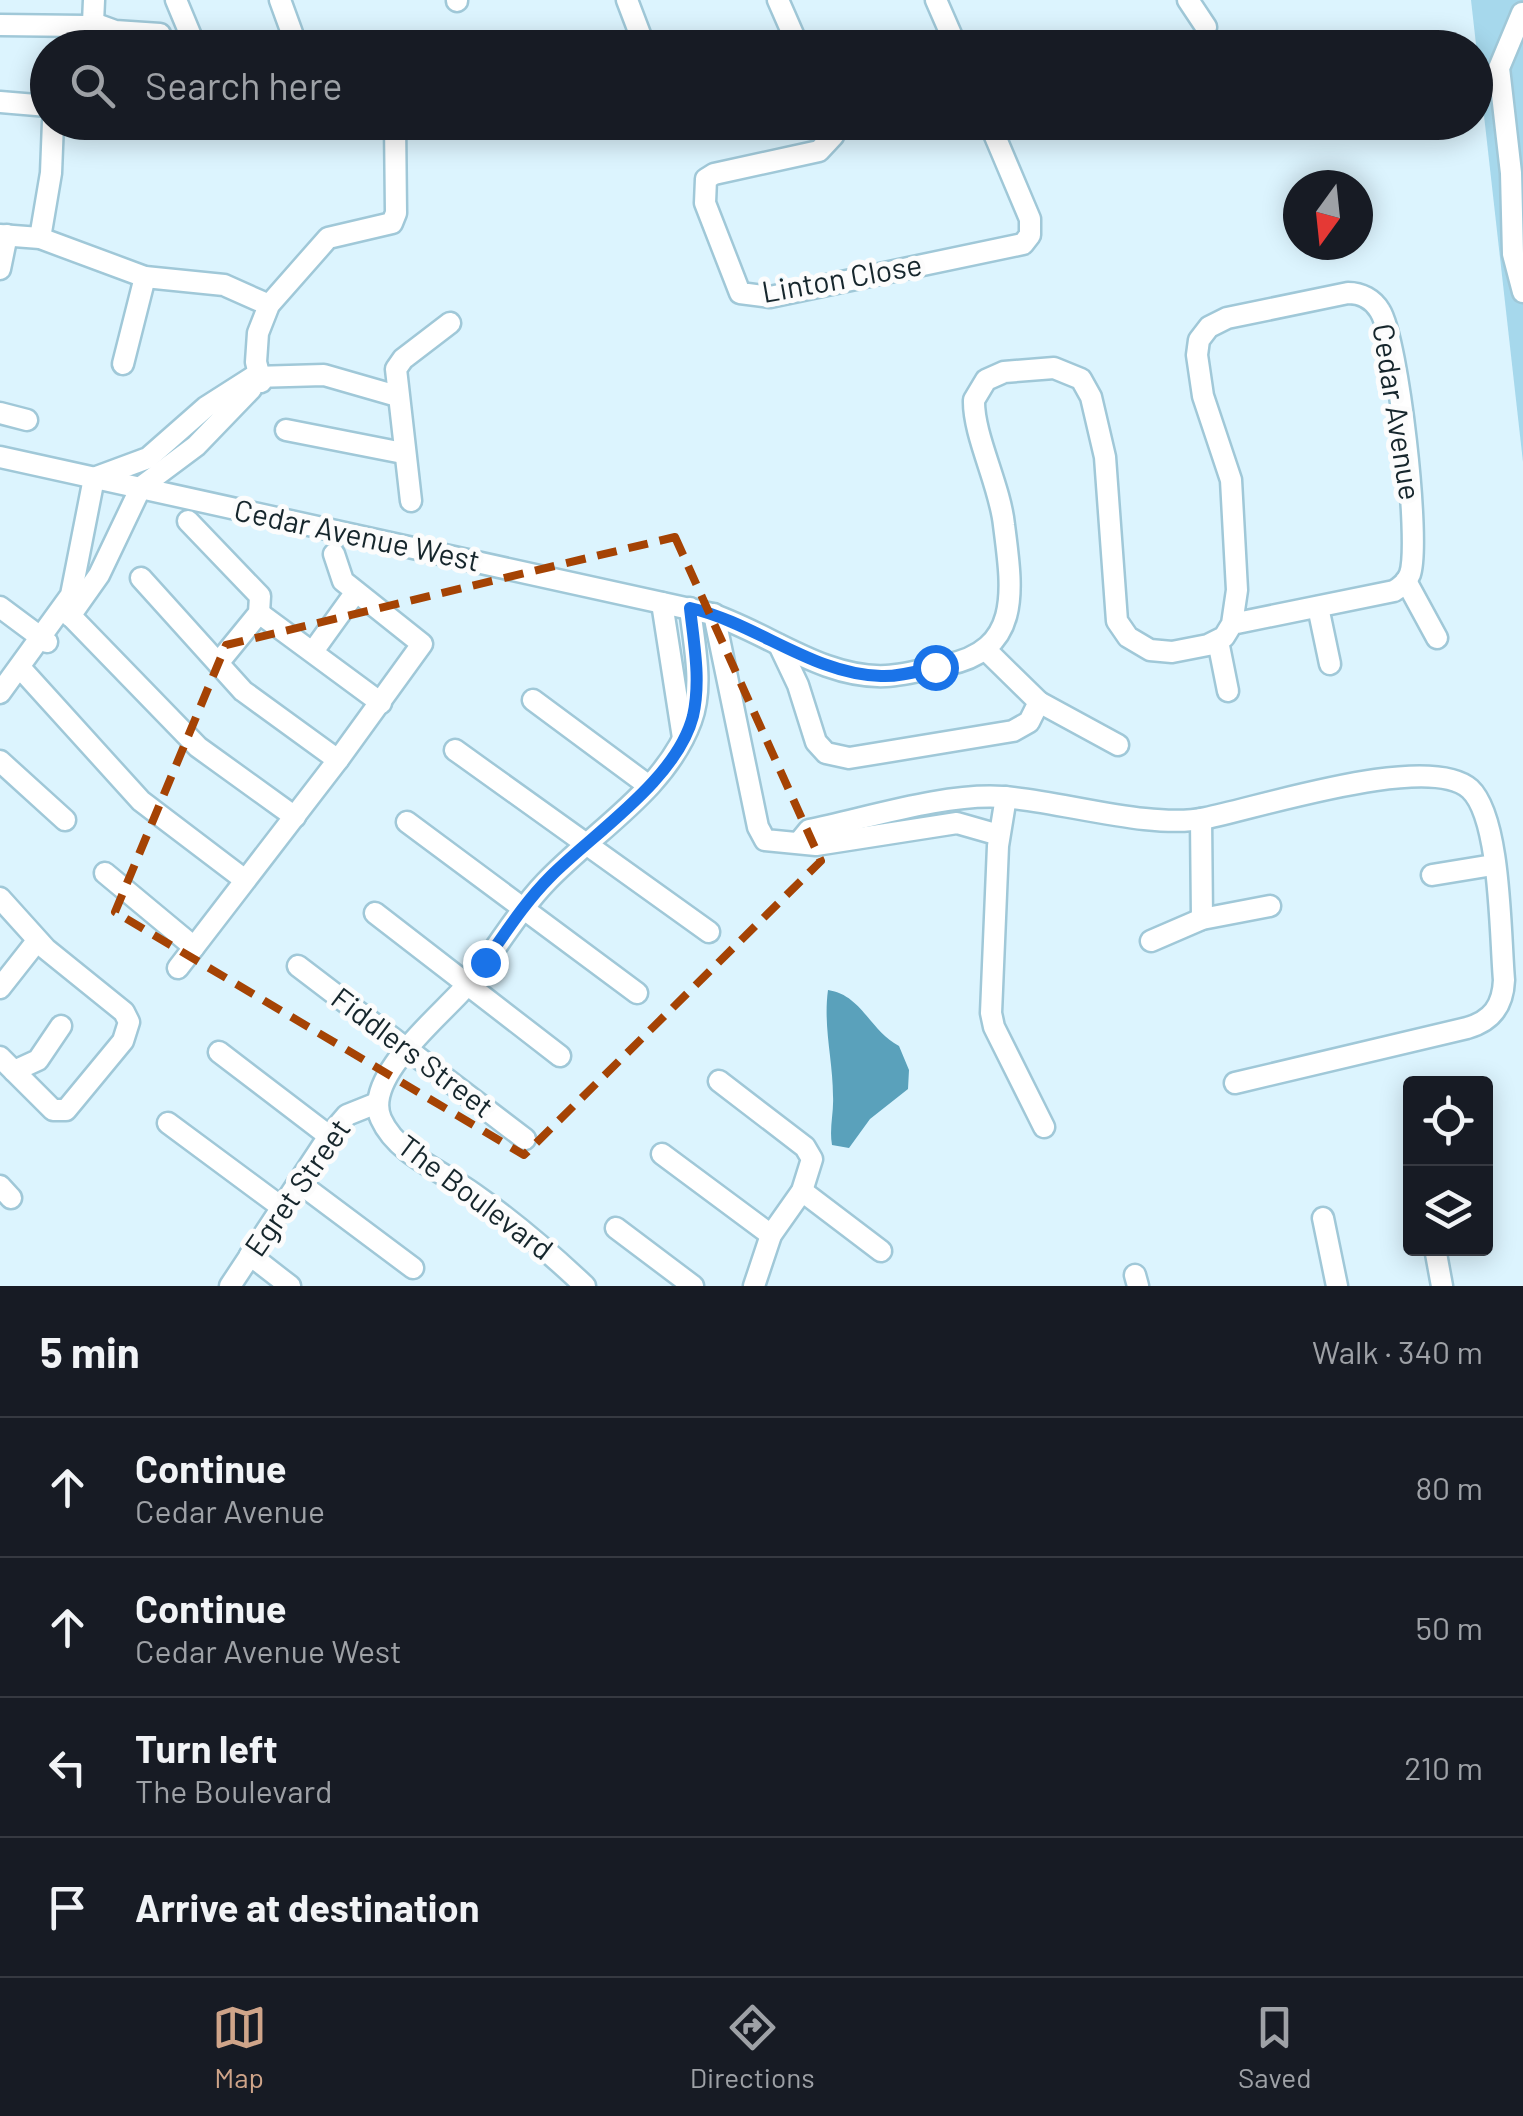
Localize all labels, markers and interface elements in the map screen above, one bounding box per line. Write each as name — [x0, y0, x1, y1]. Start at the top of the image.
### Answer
search box — [30, 30, 1493, 140]
icon: search — [65, 58, 120, 113]
text: Search here — [145, 62, 343, 108]
north arrow — [1283, 170, 1373, 260]
street label: Linton Close — [759, 245, 924, 309]
street label: Cedar Avenue — [1366, 321, 1430, 502]
street label: Cedar Avenue West — [231, 490, 483, 578]
route start — [913, 645, 959, 691]
route end — [463, 940, 509, 986]
street label: Fiddlers Street — [325, 979, 501, 1124]
map controls — [1403, 1076, 1493, 1256]
button: locate — [1403, 1076, 1493, 1166]
street label: Egret Street — [236, 1111, 357, 1263]
street label: The Boulevard — [391, 1126, 561, 1266]
button: layers — [1403, 1166, 1493, 1256]
text: 5 min — [40, 1326, 140, 1376]
text: Walk · 340 m — [1312, 1332, 1483, 1370]
text: Continue — [135, 1445, 286, 1491]
icon: ahead — [40, 1460, 95, 1515]
text: 80 m — [1415, 1468, 1483, 1506]
text: Cedar Avenue — [135, 1491, 325, 1529]
text: Continue — [135, 1585, 286, 1631]
icon: ahead — [40, 1600, 95, 1655]
text: 50 m — [1416, 1608, 1483, 1646]
text: Cedar Avenue West — [135, 1631, 402, 1669]
text: Turn left — [135, 1725, 278, 1771]
icon: left — [40, 1740, 95, 1795]
text: 210 m — [1404, 1748, 1483, 1786]
text: The Boulevard — [135, 1771, 333, 1809]
icon: arrive — [40, 1880, 95, 1935]
text: Arrive at destination — [135, 1884, 480, 1930]
tab: Map — [212, 2000, 267, 2094]
tab: Directions — [690, 2000, 815, 2094]
tab: Saved — [1238, 2000, 1311, 2094]

